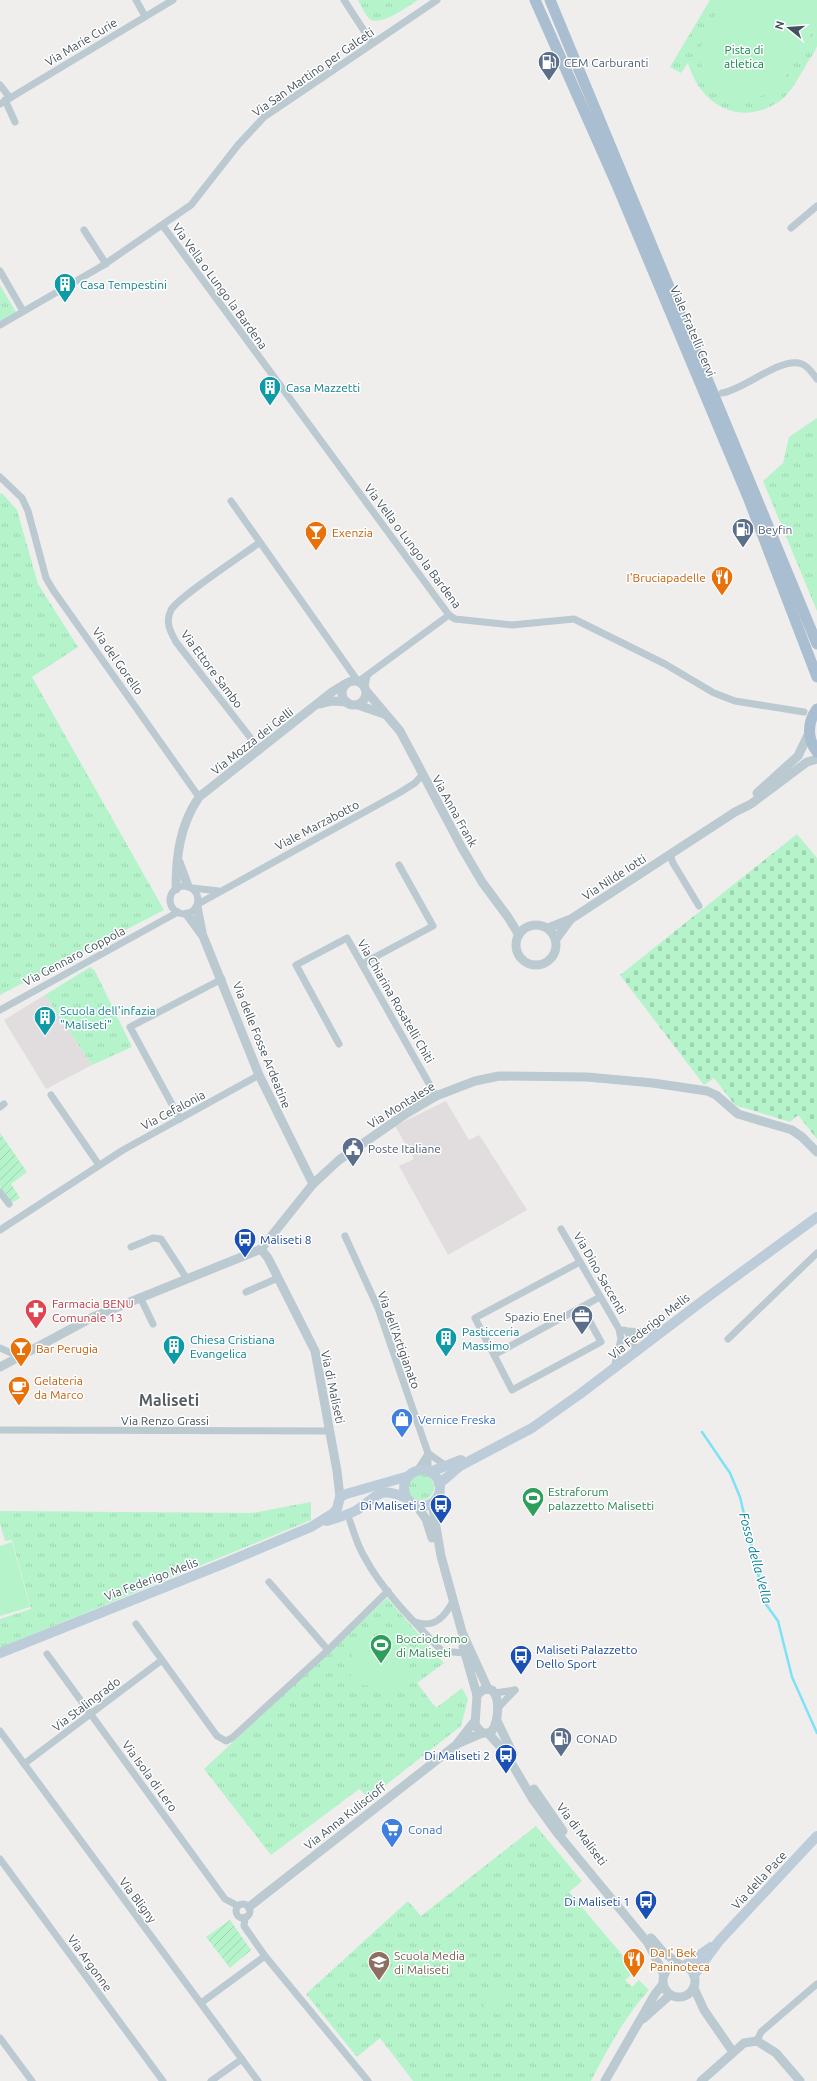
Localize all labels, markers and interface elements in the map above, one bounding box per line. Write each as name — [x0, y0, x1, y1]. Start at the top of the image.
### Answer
north arrow — [769, 8, 809, 48]
street label: Via Marie Curie — [43, 15, 119, 69]
text: N — [772, 19, 786, 31]
street label: Via San Martino per Galceti — [250, 25, 376, 119]
park label: Pista di atletica — [724, 43, 764, 70]
fuel station icon: CEM Carburanti — [536, 49, 562, 82]
place label: CEM Carburanti — [564, 56, 648, 69]
street label: Via Vella o Lungo la Bardena — [170, 221, 270, 351]
building icon: Casa Tempestini — [52, 271, 78, 304]
place label: Casa Tempestini — [80, 278, 167, 291]
street label: Viale Fratelli Cervi — [668, 284, 718, 378]
building icon: Casa Mazzetti — [257, 374, 283, 407]
place label: Casa Mazzetti — [286, 381, 360, 394]
street label: Via Vella o Lungo la Bardena — [362, 481, 464, 611]
fuel station icon: Beyfin — [730, 516, 756, 549]
bar icon: Exenzia — [303, 519, 329, 552]
place label: Beyfin — [758, 523, 792, 536]
place label: Exenzia — [332, 526, 373, 539]
restaurant icon: I'Bruciapadelle — [709, 564, 735, 597]
place label: I'Bruciapadelle — [627, 571, 706, 584]
street label: Via del Gorello — [90, 625, 146, 697]
street label: Via Ettore Sambo — [179, 628, 245, 710]
street label: Via Mozza dei Gelli — [209, 705, 296, 777]
street label: Via Anna Frank — [430, 773, 480, 849]
street label: Viale Marzabotto — [273, 797, 361, 853]
street label: Via Nilde Iotti — [580, 852, 648, 902]
street label: Via Gennaro Coppola — [21, 924, 127, 988]
street label: Via Chiarina Rosatelli Chiti — [355, 937, 437, 1065]
street label: Via delle Fosse Ardeatine — [231, 980, 293, 1110]
building icon: Scuola dell'infazia "Maliseti" — [32, 1004, 58, 1037]
place label: Scuola dell'infazia "Maliseti" — [60, 1004, 156, 1031]
street label: Via Montalese — [365, 1079, 437, 1131]
street label: Via Cefalonia — [139, 1088, 207, 1132]
public building icon: Poste Italiane — [340, 1135, 366, 1168]
place label: Poste Italiane — [368, 1142, 441, 1155]
bus stop icon: Maliseti 8 — [232, 1226, 258, 1259]
street label: Via Dino Saccenti — [571, 1230, 629, 1316]
place label: Maliseti 8 — [260, 1233, 312, 1246]
street label: Via dell'Artigianato — [375, 1290, 423, 1390]
street label: Via Federigo Melis — [606, 1290, 692, 1362]
pharmacy icon: Farmacia BENU Comunale 13 — [23, 1297, 49, 1330]
place label: Farmacia BENU Comunale 13 — [52, 1297, 134, 1324]
office icon: Spazio Enel — [569, 1303, 595, 1336]
place label: Spazio Enel — [505, 1310, 566, 1323]
building icon: Pasticceria Massimo — [433, 1325, 459, 1358]
place label: Pasticceria Massimo — [462, 1325, 519, 1352]
building icon: Chiesa Cristiana Evangelica — [161, 1333, 187, 1366]
place label: Chiesa Cristiana Evangelica — [190, 1333, 275, 1360]
bar icon: Bar Perugia — [8, 1335, 34, 1368]
place label: Bar Perugia — [36, 1342, 98, 1355]
street label: Via di Maliseti — [319, 1349, 347, 1425]
cafe icon: Gelateria da Marco — [6, 1374, 32, 1407]
place label: Gelateria da Marco — [34, 1374, 84, 1401]
district label: Maliseti — [139, 1391, 199, 1409]
shop icon: Vernice Freska — [389, 1406, 415, 1439]
place label: Vernice Freska — [418, 1413, 496, 1426]
street label: Via Renzo Grassi — [121, 1414, 209, 1427]
sports icon: Estraforum palazzetto Malisetti — [520, 1485, 546, 1518]
place label: Estraforum palazzetto Malisetti — [548, 1485, 654, 1512]
bus stop icon: Di Maliseti 3 — [428, 1492, 454, 1525]
place label: Di Maliseti 3 — [360, 1499, 426, 1512]
water label: Fosso della Vella — [737, 1511, 775, 1605]
street label: Via Federigo Melis — [103, 1555, 199, 1603]
sports icon: Bocciodromo di Maliseti — [368, 1632, 394, 1665]
place label: Bocciodromo di Maliseti — [396, 1632, 468, 1659]
bus stop icon: Maliseti Palazzetto Dello Sport — [508, 1643, 534, 1676]
place label: Maliseti Palazzetto Dello Sport — [536, 1643, 637, 1670]
street label: Via Stalingrado — [50, 1674, 122, 1734]
fuel station icon: CONAD — [548, 1725, 574, 1758]
place label: CONAD — [576, 1732, 617, 1745]
street label: Via Isola di Lero — [120, 1738, 180, 1814]
bus stop icon: Di Maliseti 2 — [493, 1742, 519, 1775]
place label: Di Maliseti 2 — [424, 1749, 490, 1762]
street label: Via Anna Kuliscioff — [301, 1779, 389, 1852]
street label: Via di Maliseti — [554, 1800, 610, 1868]
supermarket icon: Conad — [379, 1816, 405, 1849]
place label: Conad — [408, 1823, 442, 1836]
street label: Via della Pace — [729, 1848, 789, 1912]
street label: Via Bligny — [117, 1875, 159, 1925]
bus stop icon: Di Maliseti 1 — [633, 1888, 659, 1921]
place label: Di Maliseti 1 — [564, 1895, 630, 1908]
street label: Via Argonne — [65, 1932, 115, 1994]
restaurant icon: Da I' Bek Paninoteca — [621, 1946, 647, 1979]
place label: Da I' Bek Paninoteca — [650, 1946, 710, 1973]
school or university icon: Scuola Media di Maliseti — [366, 1949, 392, 1982]
place label: Scuola Media di Maliseti — [394, 1949, 465, 1976]

